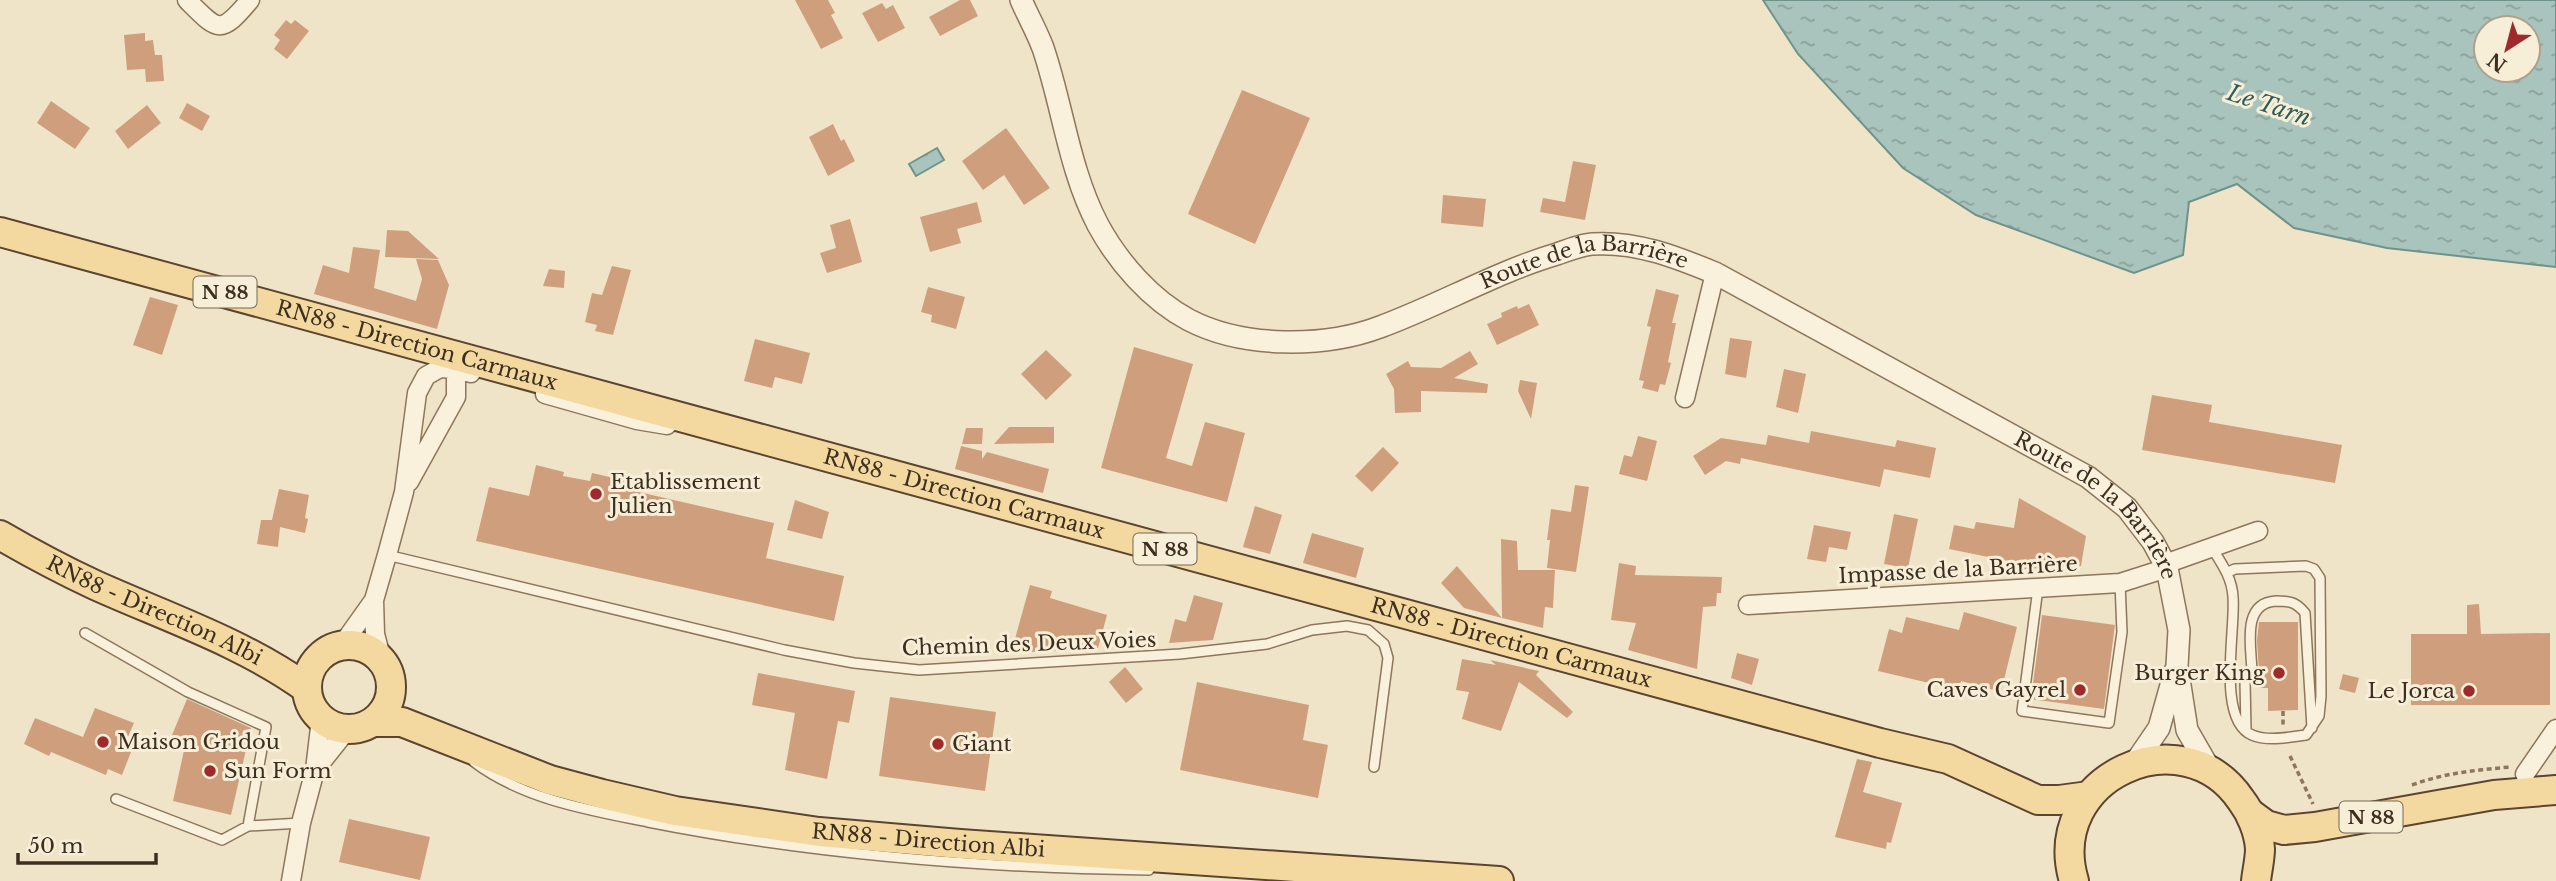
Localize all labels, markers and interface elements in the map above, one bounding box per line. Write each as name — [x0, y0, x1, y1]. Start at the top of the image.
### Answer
north arrow — [2472, 14, 2542, 84]
text: N — [2483, 48, 2511, 77]
water label: Le Tarn — [2223, 78, 2314, 132]
street label: Route de la Barrière — [1476, 230, 1692, 295]
road number: N 88 — [194, 276, 256, 308]
street label: RN88 - Direction Carmaux — [273, 295, 561, 396]
street label: Route de la Barrière — [2010, 426, 2182, 581]
street label: RN88 - Direction Carmaux — [820, 443, 1108, 545]
place label: Etablissement Julien — [607, 469, 761, 519]
marker: Etablissement Julien — [588, 486, 604, 502]
road number: N 88 — [1134, 534, 1196, 564]
street label: RN88 - Direction Albi — [42, 550, 267, 671]
street label: Impasse de la Barrière — [1838, 551, 2078, 589]
street label: RN88 - Direction Carmaux — [1368, 592, 1655, 693]
street label: Chemin des Deux Voies — [901, 627, 1157, 661]
place label: Burger King — [2134, 660, 2265, 686]
marker: Burger King — [2271, 665, 2287, 681]
place label: Caves Gayrel — [1926, 677, 2066, 703]
place label: Le Jorca — [2368, 678, 2455, 704]
marker: Caves Gayrel — [2072, 682, 2088, 698]
marker: Le Jorca — [2461, 683, 2477, 699]
place label: Maison Gridou — [117, 729, 280, 755]
place label: Giant — [952, 731, 1012, 757]
marker: Maison Gridou — [95, 734, 111, 750]
marker: Giant — [930, 736, 946, 752]
place label: Sun Form — [224, 758, 332, 784]
marker: Sun Form — [202, 763, 218, 779]
road number: N 88 — [2340, 802, 2402, 832]
street label: RN88 - Direction Albi — [811, 818, 1046, 863]
scale bar — [18, 822, 156, 866]
text: 50 m — [28, 833, 84, 859]

